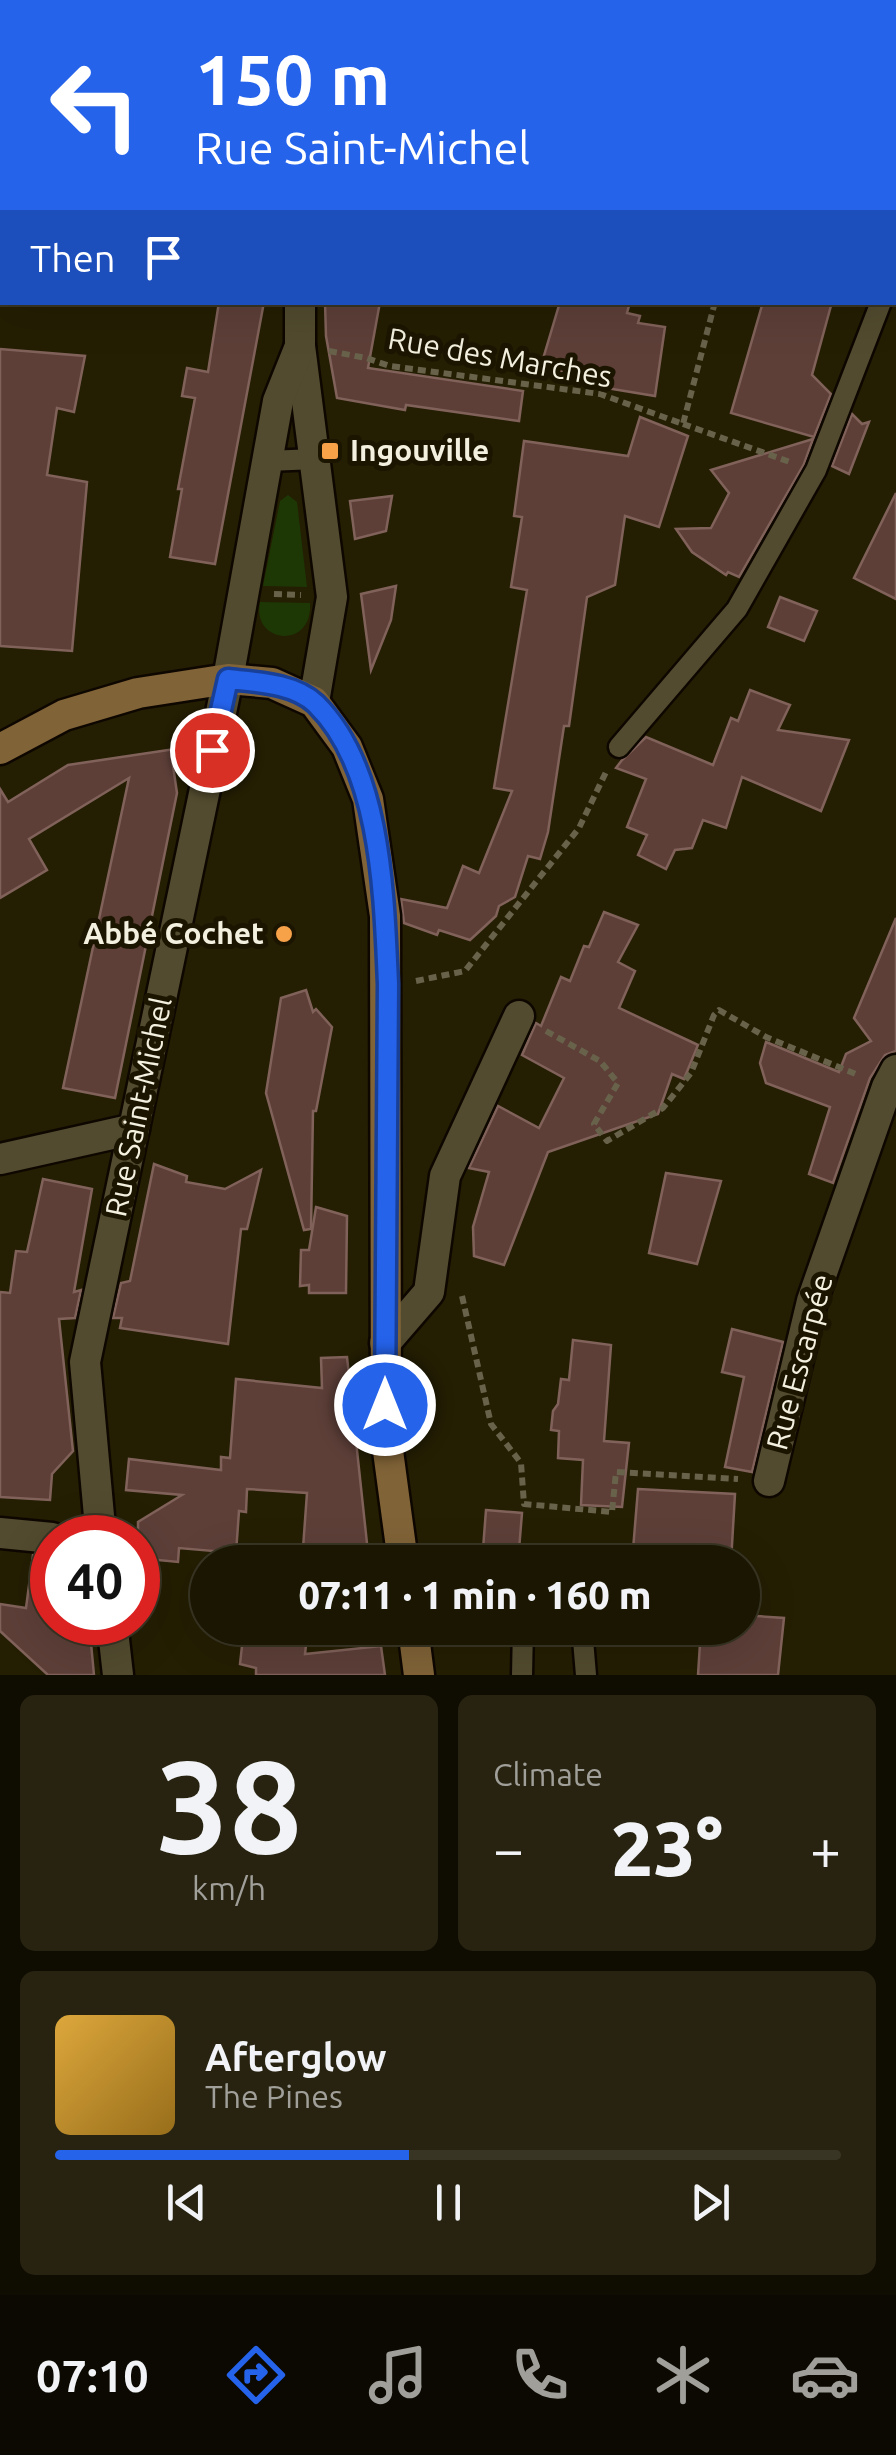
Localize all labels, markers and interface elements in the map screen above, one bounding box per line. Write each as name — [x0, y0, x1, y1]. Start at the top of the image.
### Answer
icon: left — [30, 40, 160, 170]
text: 150 m — [195, 40, 390, 118]
text: Rue Saint-Michel — [195, 122, 530, 173]
icon: arrive — [136, 230, 191, 285]
text: Then — [30, 237, 116, 279]
street label: Rue des Marches — [386, 321, 615, 393]
place label: Ingouville — [350, 433, 489, 467]
marker: Ingouville — [319, 440, 341, 462]
pin — [170, 708, 255, 793]
icon: arrive — [185, 723, 240, 778]
place label: Abbé Cochet — [83, 916, 264, 950]
marker: Abbé Cochet — [273, 923, 295, 945]
street label: Rue Saint-Michel — [98, 994, 178, 1220]
street label: Rue Escarpée — [759, 1270, 839, 1453]
position arrow — [333, 1353, 437, 1457]
speed limit sign: 40 — [30, 1515, 160, 1645]
text: 07:11 · 1 min · 160 m — [298, 1574, 652, 1616]
text: 38 — [156, 1732, 302, 1878]
text: Climate — [493, 1756, 603, 1792]
text: 23° — [611, 1806, 723, 1890]
text: − — [493, 1818, 524, 1879]
text: + — [810, 1818, 841, 1879]
text: km/h — [192, 1870, 266, 1906]
text: Afterglow — [205, 2036, 387, 2078]
text: The Pines — [205, 2078, 343, 2114]
icon: previous — [159, 2175, 214, 2230]
icon: pause — [421, 2175, 476, 2230]
icon: next — [683, 2175, 738, 2230]
icon: directions — [221, 2340, 291, 2410]
icon: music — [363, 2340, 433, 2410]
icon: phone — [505, 2340, 575, 2410]
icon: climate — [648, 2340, 718, 2410]
icon: car — [790, 2340, 860, 2410]
text: 07:10 — [36, 2350, 149, 2401]

